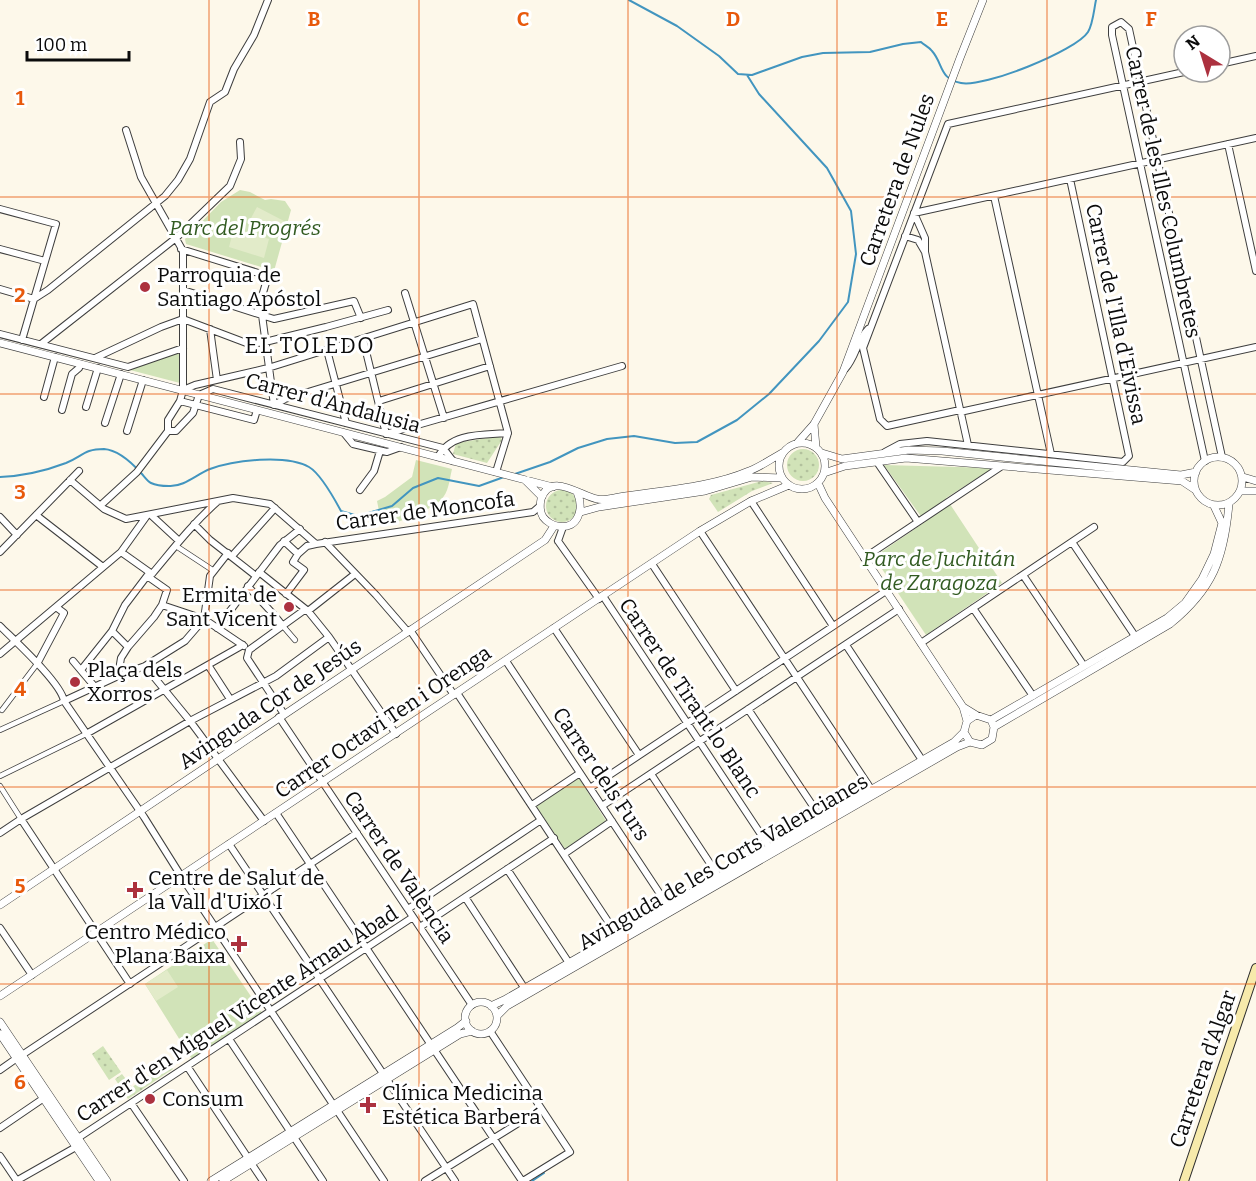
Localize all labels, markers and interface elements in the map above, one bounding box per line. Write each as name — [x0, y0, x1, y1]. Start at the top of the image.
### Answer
text: B — [308, 7, 321, 31]
text: C — [517, 7, 529, 31]
text: D — [726, 7, 740, 31]
text: E — [936, 7, 948, 31]
text: F — [1145, 7, 1157, 31]
scale bar — [27, 24, 129, 62]
north arrow — [1172, 24, 1232, 84]
text: N — [1182, 31, 1204, 54]
text: 100 m — [36, 34, 87, 56]
street label: Carrer de les Illes Columbretes — [1119, 44, 1207, 340]
text: 1 — [16, 86, 25, 110]
street label: Carretera de Nules — [854, 90, 940, 270]
street label: Carrer de l'Illa d'Eivissa — [1080, 201, 1152, 427]
park label: Parc del Progrés — [169, 215, 321, 241]
place label: Parroquia de Santiago Apóstol — [157, 262, 321, 312]
marker: Parroquia de Santiago Apóstol — [138, 280, 152, 294]
text: 2 — [14, 283, 26, 307]
district label: EL TOLEDO — [245, 332, 375, 359]
street label: Carrer d'Andalusia — [243, 367, 424, 439]
text: 3 — [14, 480, 26, 504]
street label: Carrer de Moncofa — [334, 486, 517, 536]
park label: Parc de Juchitán de Zaragoza — [863, 546, 1015, 596]
place label: Ermita de Sant Vicent — [166, 582, 277, 632]
street label: Carrer de Tirant lo Blanc — [613, 593, 767, 803]
marker: Ermita de Sant Vicent — [282, 600, 296, 614]
street label: Avinguda Cor de Jesús — [174, 633, 366, 775]
street label: Carrer Octavi Ten i Orenga — [270, 639, 497, 804]
place label: Plaça dels Xorros — [87, 657, 183, 707]
marker: Plaça dels Xorros — [68, 675, 82, 689]
text: 4 — [14, 677, 26, 701]
street label: Carrer dels Furs — [547, 702, 655, 846]
street label: Avinguda de les Corts Valencianes — [573, 768, 873, 956]
street label: Carrer de València — [338, 786, 460, 949]
place label: Centre de Salut de la Vall d'Uixó I — [148, 865, 324, 915]
text: 5 — [15, 874, 26, 898]
marker: Centre de Salut de la Vall d'Uixó I — [126, 881, 144, 899]
street label: Carrer d'en Miguel Vicente Arnau Abad — [71, 900, 403, 1128]
place label: Centro Médico Plana Baixa — [85, 919, 226, 969]
marker: Centro Médico Plana Baixa — [230, 935, 248, 953]
street label: Carretera d'Algar — [1164, 987, 1242, 1151]
text: 6 — [14, 1070, 26, 1094]
place label: Clínica Medicina Estética Barberá — [382, 1080, 543, 1130]
place label: Consum — [162, 1086, 243, 1112]
marker: Consum — [143, 1092, 157, 1106]
marker: Clínica Medicina Estética Barberá — [359, 1096, 377, 1114]

